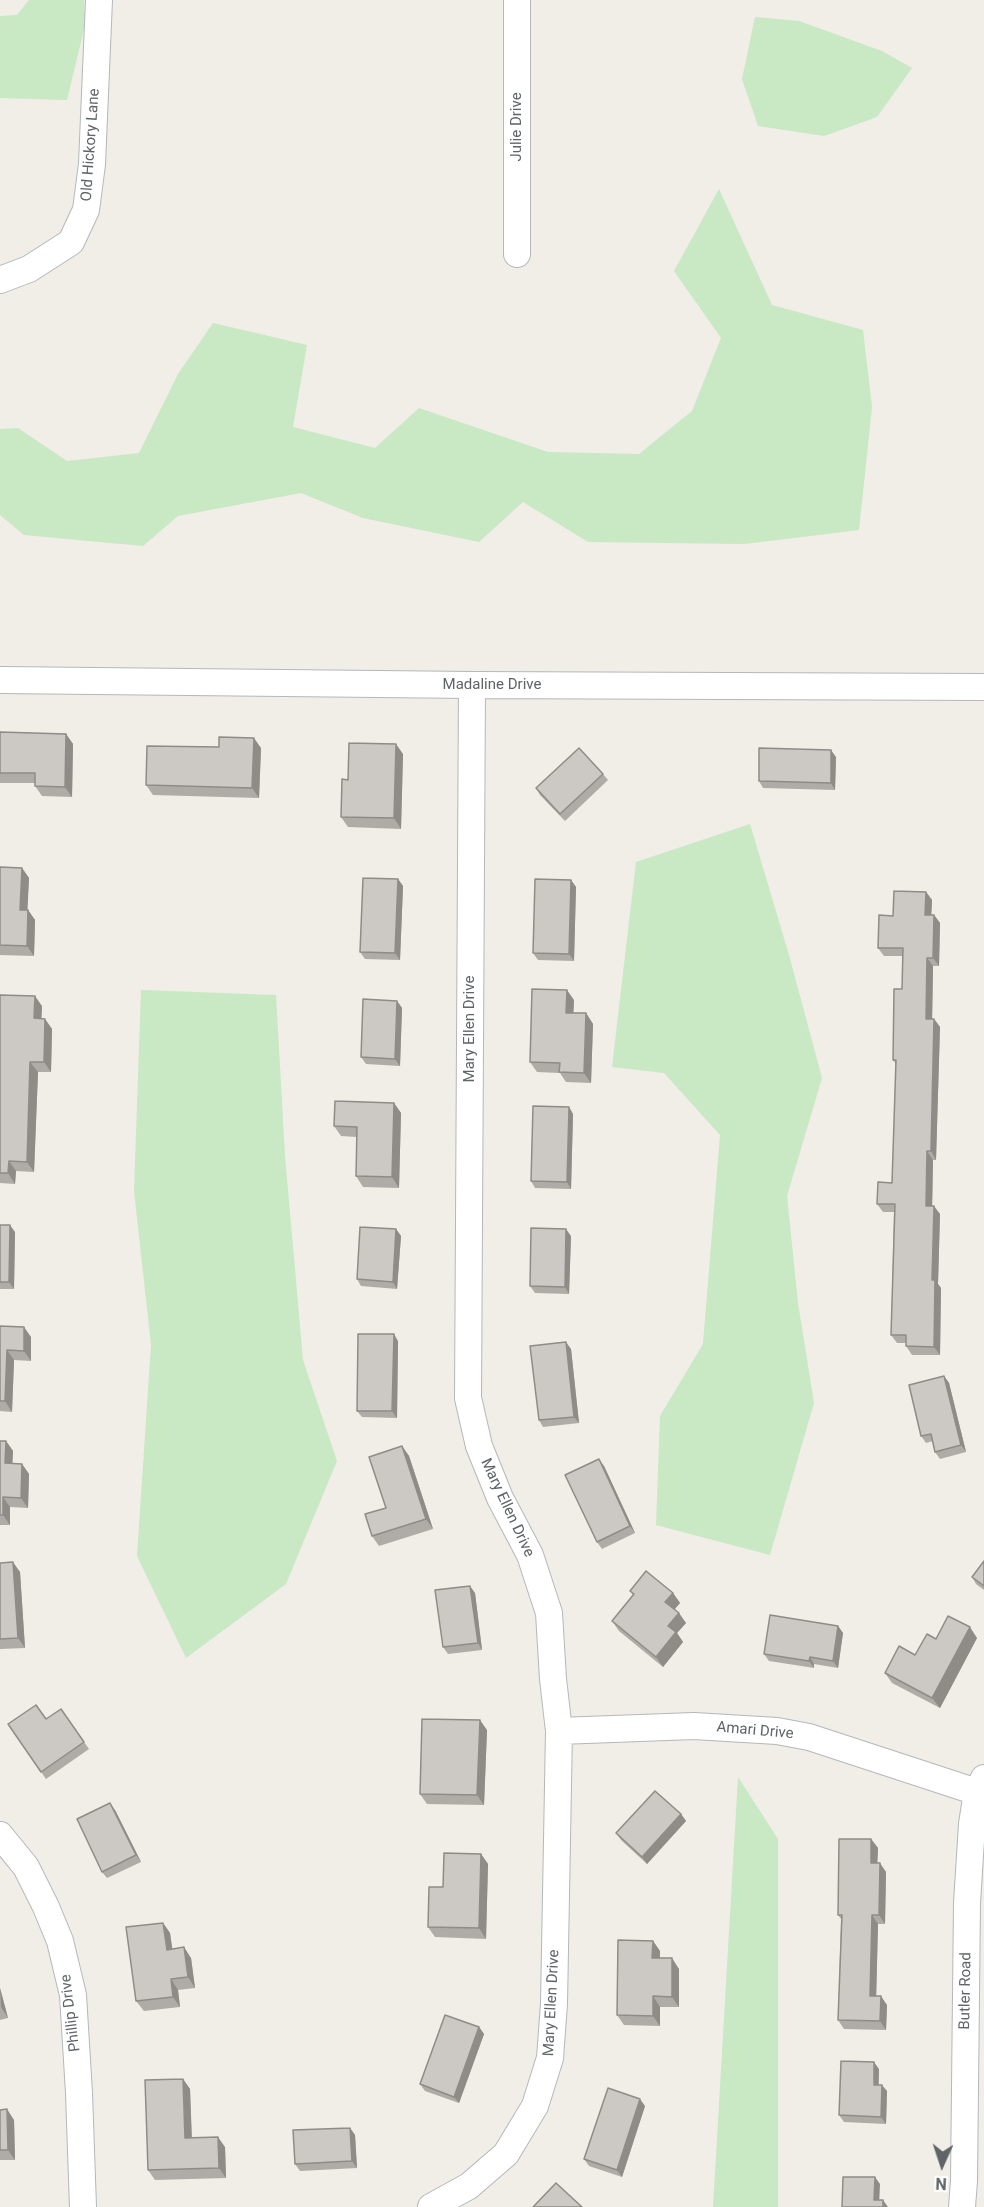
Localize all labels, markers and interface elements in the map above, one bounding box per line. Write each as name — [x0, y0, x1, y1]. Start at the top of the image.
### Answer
street label: Old Hickory Lane — [78, 88, 104, 202]
street label: Julie Drive — [508, 92, 526, 162]
street label: Madaline Drive — [443, 676, 541, 694]
street label: Mary Ellen Drive — [461, 976, 479, 1082]
street label: Mary Ellen Drive — [476, 1456, 538, 1560]
street label: Amari Drive — [716, 1719, 794, 1743]
street label: Mary Ellen Drive — [540, 1949, 564, 2057]
street label: Butler Road — [956, 1952, 976, 2030]
street label: Phillip Drive — [57, 1973, 85, 2053]
north arrow — [912, 2135, 972, 2195]
text: N — [935, 2174, 947, 2193]

